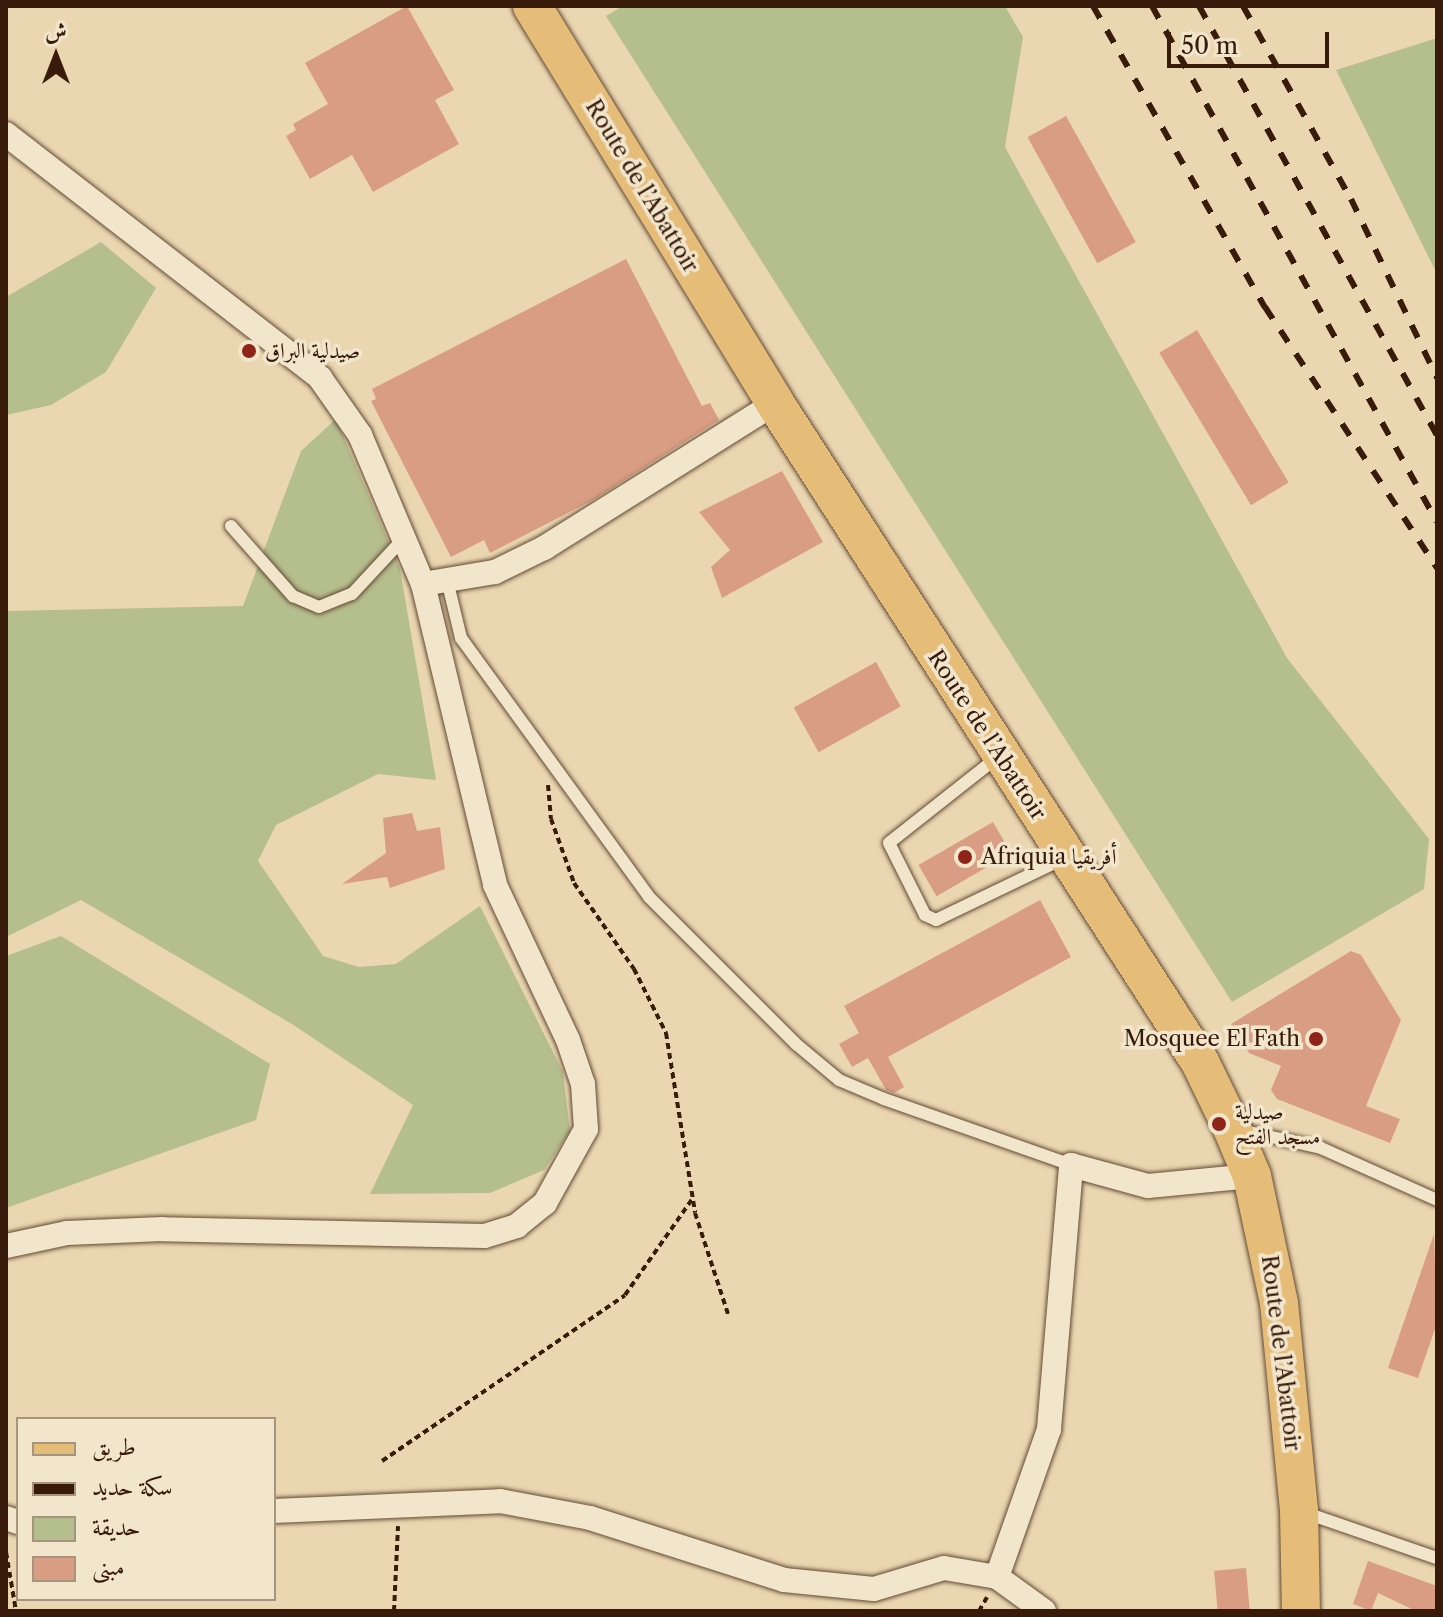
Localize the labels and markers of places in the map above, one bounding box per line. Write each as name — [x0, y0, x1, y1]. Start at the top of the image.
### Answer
place label: صيدلية البراق — [265, 338, 360, 364]
marker: صيدلية البراق — [240, 342, 258, 360]
place label: Afriquia أفريقيا — [981, 844, 1117, 870]
marker: Afriquia أفريقيا — [956, 848, 974, 866]
place label: Mosquee El Fath — [1124, 1026, 1300, 1052]
marker: Mosquee El Fath — [1307, 1030, 1325, 1048]
place label: صيدلية مسجد الفتح — [1235, 1098, 1320, 1150]
marker: صيدلية مسجد الفتح — [1210, 1115, 1228, 1133]

